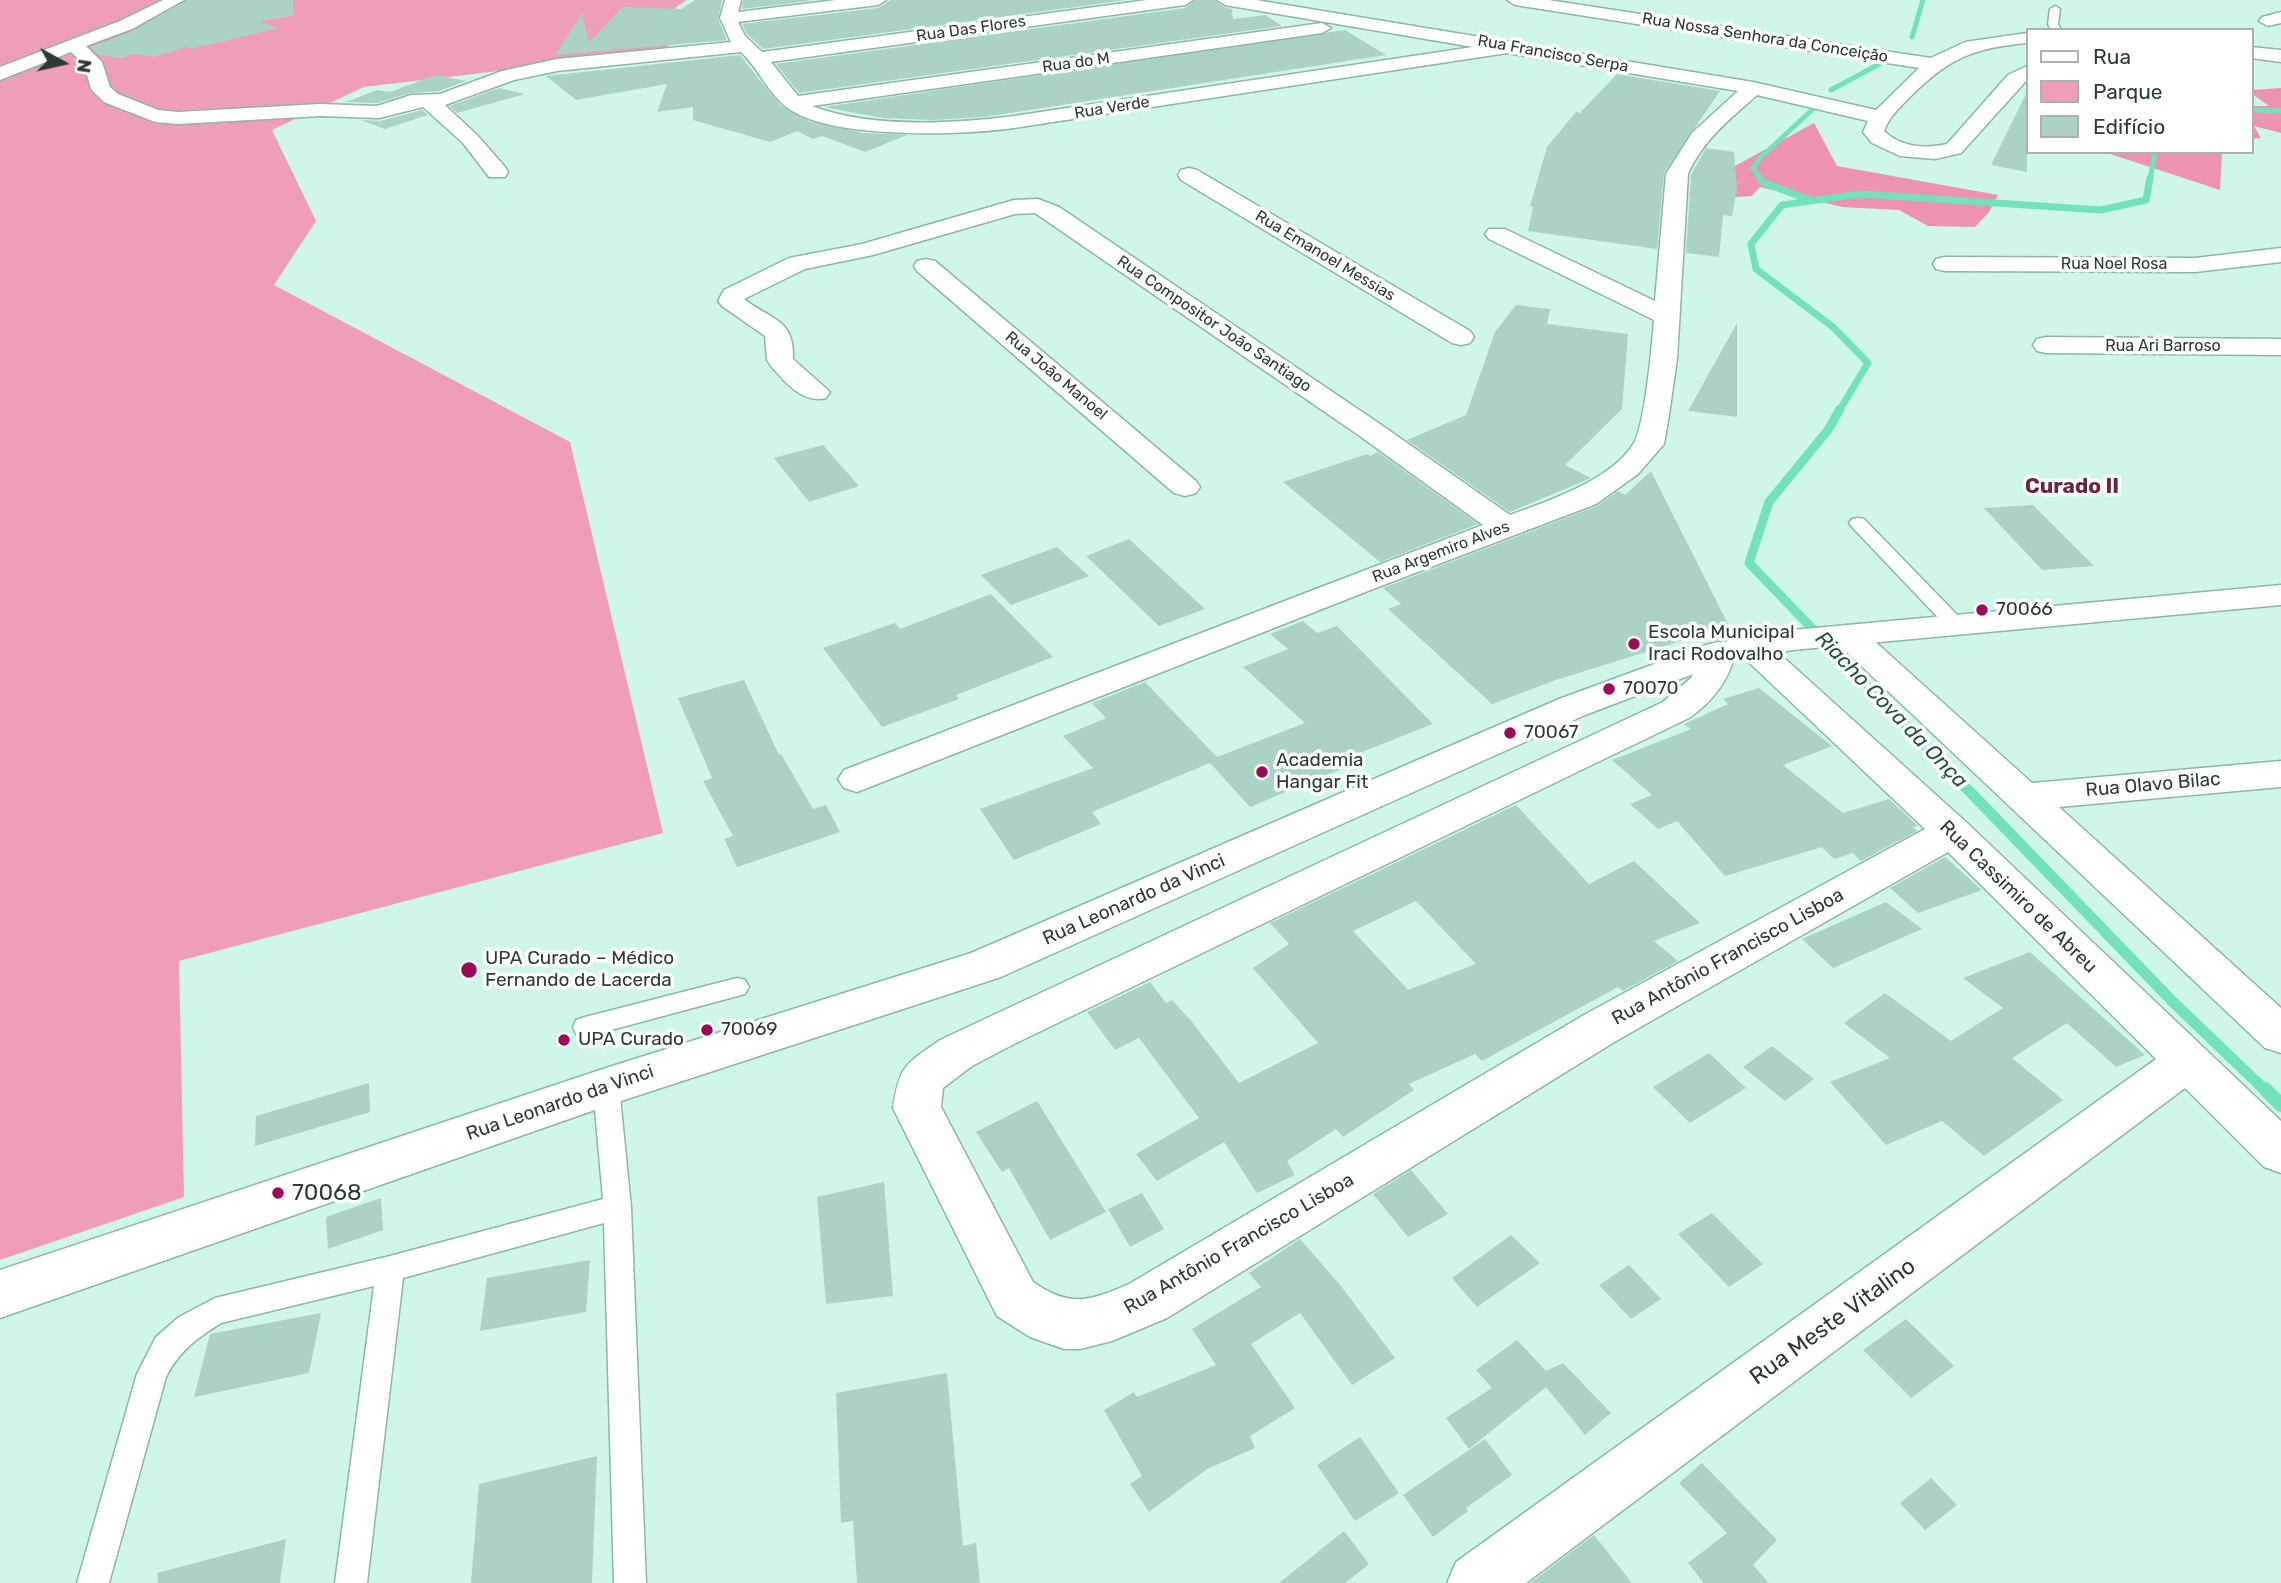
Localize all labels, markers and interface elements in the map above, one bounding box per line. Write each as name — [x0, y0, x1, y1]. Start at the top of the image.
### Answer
street label: Rua Nossa Senhora da Conceição — [1641, 9, 1889, 67]
street label: Rua Das Flores — [915, 12, 1027, 46]
north arrow — [28, 28, 98, 98]
legend — [2025, 28, 2253, 154]
street label: Rua Francisco Serpa — [1476, 31, 1630, 77]
text: Rua — [2093, 44, 2131, 69]
street label: Rua do M — [1041, 49, 1111, 77]
text: N — [72, 58, 97, 74]
text: Parque — [2093, 79, 2163, 104]
street label: Rua Verde — [1073, 93, 1151, 123]
text: Edifício — [2093, 114, 2165, 139]
street label: Rua Emanoel Messias — [1251, 207, 1399, 305]
street label: Rua Compositor João Santiago — [1113, 252, 1315, 396]
street label: Rua Noel Rosa — [2061, 254, 2167, 274]
street label: Rua João Manoel — [1001, 328, 1111, 424]
street label: Rua Ari Barroso — [2105, 336, 2221, 356]
district label: Curado II — [2025, 474, 2119, 500]
street label: Rua Argemiro Alves — [1370, 517, 1512, 587]
place label: 70066 — [1996, 599, 2053, 621]
marker: 70066 — [1974, 602, 1990, 618]
place label: Escola Municipal Iraci Rodovalho — [1648, 622, 1795, 666]
water label: Riacho Cova da Onça — [1810, 626, 1972, 794]
marker: Escola Municipal Iraci Rodovalho — [1626, 636, 1642, 652]
place label: 70070 — [1623, 678, 1679, 700]
marker: 70070 — [1601, 681, 1617, 697]
place label: 70067 — [1524, 722, 1578, 744]
marker: 70067 — [1502, 725, 1518, 741]
place label: Academia Hangar Fit — [1276, 750, 1368, 794]
marker: Academia Hangar Fit — [1254, 764, 1270, 780]
street label: Rua Olavo Bilac — [2085, 768, 2221, 802]
street label: Rua Cassimiro de Abreu — [1935, 816, 2101, 978]
street label: Rua Leonardo da Vinci — [1039, 850, 1229, 950]
street label: Rua Antônio Francisco Lisboa — [1608, 884, 1848, 1030]
place label: UPA Curado – Médico Fernando de Lacerda — [485, 948, 674, 992]
marker: UPA Curado – Médico Fernando de Lacerda — [459, 960, 479, 980]
place label: 70069 — [721, 1019, 778, 1041]
marker: 70069 — [699, 1022, 715, 1038]
place label: UPA Curado — [578, 1029, 684, 1051]
marker: UPA Curado — [556, 1032, 572, 1048]
street label: Rua Leonardo da Vinci — [463, 1060, 657, 1146]
street label: Rua Antônio Francisco Lisboa — [1120, 1169, 1358, 1319]
place label: 70068 — [292, 1179, 362, 1207]
marker: 70068 — [270, 1185, 286, 1201]
street label: Rua Meste Vitalino — [1745, 1253, 1921, 1391]

